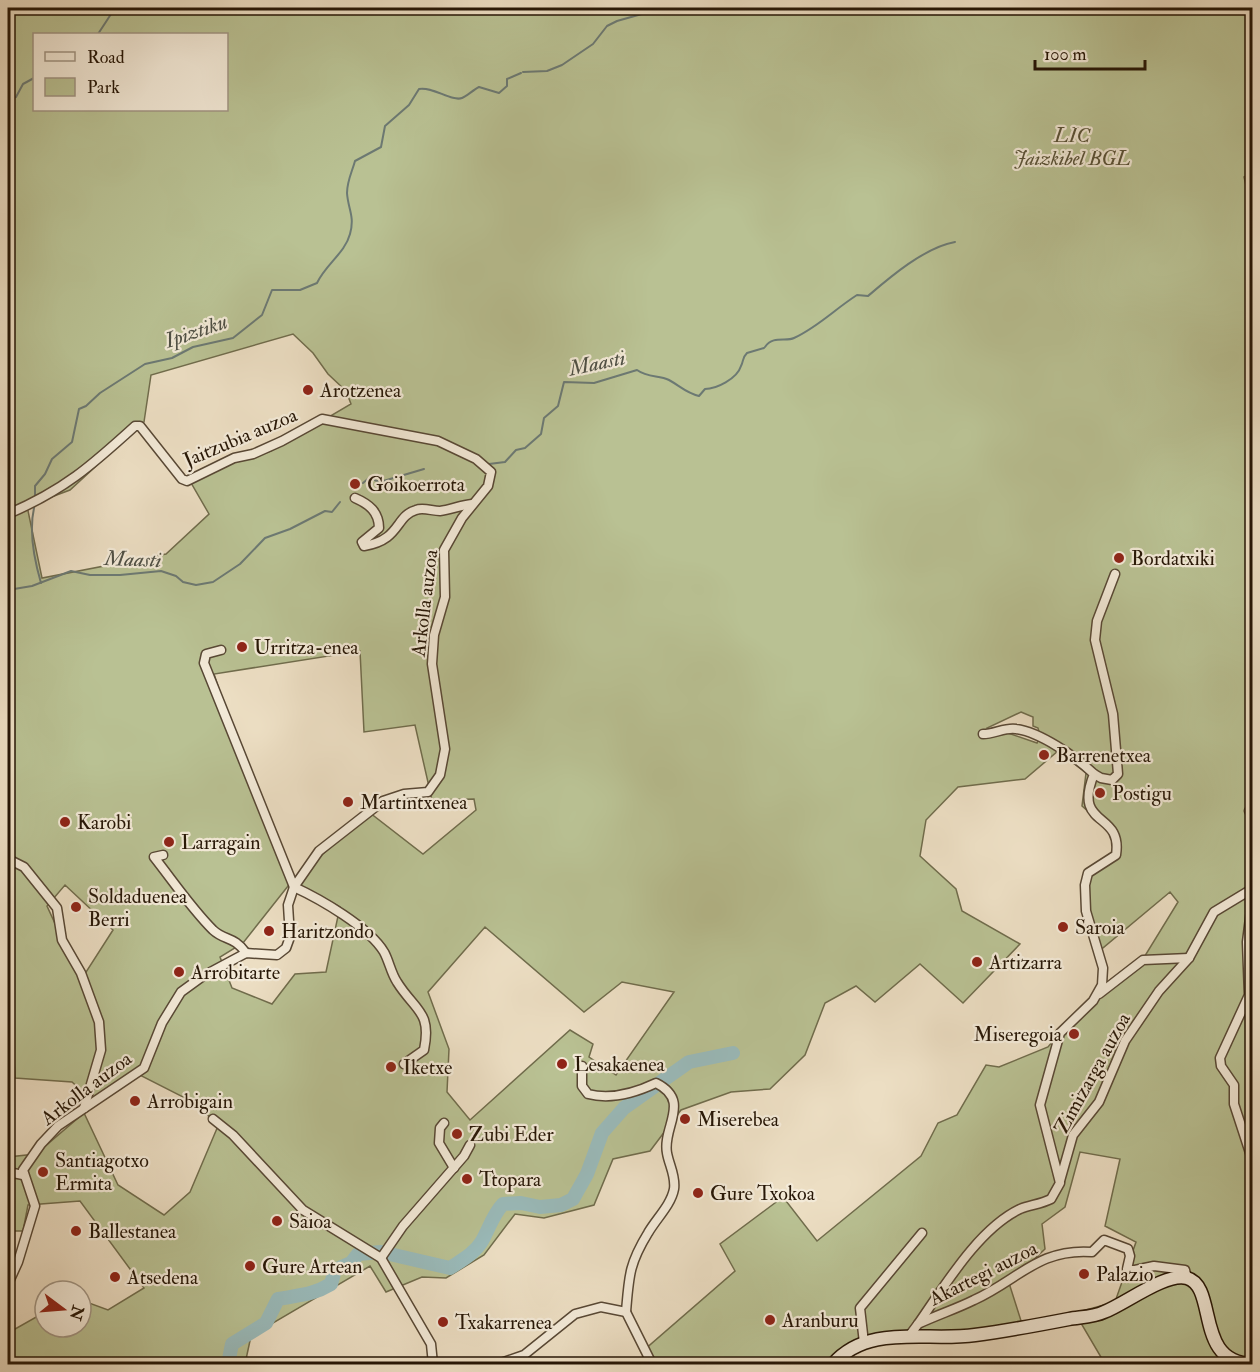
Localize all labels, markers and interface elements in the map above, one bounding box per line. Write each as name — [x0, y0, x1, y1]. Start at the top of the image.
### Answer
legend — [33, 33, 228, 111]
scale bar — [1035, 33, 1144, 71]
text: 100 m — [1044, 43, 1087, 66]
text: Road — [87, 46, 125, 69]
text: Park — [87, 76, 120, 99]
park label: LIC Jaizkibel BGL — [1013, 123, 1131, 171]
water label: Ipiztiku — [160, 308, 231, 355]
water label: Maasti — [564, 344, 628, 383]
place label: Arotzenea — [319, 378, 402, 403]
marker: Arotzenea — [301, 383, 315, 397]
street label: Jaitzubia auzoa — [179, 402, 302, 473]
place label: Goikoerrota — [367, 472, 466, 497]
marker: Goikoerrota — [348, 477, 362, 491]
water label: Maasti — [102, 545, 162, 574]
place label: Bordatxiki — [1131, 546, 1215, 571]
street label: Arkolla auzoa — [405, 547, 444, 659]
marker: Bordatxiki — [1112, 551, 1126, 565]
place label: Urritza-enea — [254, 635, 359, 660]
marker: Urritza-enea — [235, 640, 249, 654]
place label: Barrenetxea — [1056, 743, 1152, 768]
marker: Barrenetxea — [1037, 748, 1051, 762]
place label: Postigu — [1112, 781, 1172, 806]
marker: Postigu — [1093, 786, 1107, 800]
place label: Martintxenea — [360, 790, 468, 815]
marker: Martintxenea — [341, 795, 355, 809]
place label: Karobi — [77, 810, 131, 835]
marker: Karobi — [58, 815, 72, 829]
place label: Larragain — [181, 830, 261, 855]
marker: Larragain — [162, 835, 176, 849]
place label: Soldaduenea Berri — [88, 884, 188, 932]
marker: Soldaduenea Berri — [69, 900, 83, 914]
place label: Saroia — [1075, 915, 1126, 940]
place label: Haritzondo — [281, 919, 374, 944]
marker: Saroia — [1056, 920, 1070, 934]
marker: Haritzondo — [262, 924, 276, 938]
place label: Artizarra — [988, 950, 1063, 975]
marker: Artizarra — [970, 955, 984, 969]
place label: Arrobitarte — [190, 960, 280, 985]
marker: Arrobitarte — [172, 965, 186, 979]
street label: Zimizarga auzoa — [1049, 1008, 1136, 1138]
place label: Miseregoia — [973, 1022, 1063, 1047]
marker: Miseregoia — [1067, 1027, 1081, 1041]
street label: Arkolla auzoa — [35, 1046, 137, 1131]
place label: Lesakaenea — [574, 1052, 666, 1077]
place label: Iketxe — [403, 1055, 452, 1080]
marker: Lesakaenea — [555, 1057, 569, 1071]
marker: Iketxe — [384, 1060, 398, 1074]
place label: Arrobigain — [146, 1089, 233, 1114]
marker: Arrobigain — [128, 1094, 142, 1108]
place label: Miserebea — [697, 1107, 780, 1132]
marker: Miserebea — [678, 1112, 692, 1126]
place label: Zubi Eder — [469, 1122, 554, 1147]
marker: Zubi Eder — [450, 1127, 464, 1141]
place label: Santiagotxo Ermita — [55, 1148, 149, 1196]
marker: Santiagotxo Ermita — [36, 1165, 50, 1179]
place label: Ttopara — [479, 1167, 542, 1193]
marker: Ttopara — [460, 1172, 474, 1186]
place label: Gure Txokoa — [710, 1181, 816, 1206]
marker: Gure Txokoa — [691, 1186, 705, 1200]
place label: Saioa — [289, 1209, 332, 1234]
marker: Saioa — [270, 1214, 284, 1228]
place label: Ballestanea — [88, 1219, 177, 1244]
marker: Ballestanea — [69, 1224, 83, 1238]
street label: Akartegi auzoa — [924, 1235, 1042, 1312]
place label: Gure Artean — [262, 1254, 363, 1279]
marker: Gure Artean — [243, 1259, 257, 1273]
place label: Palazio — [1096, 1262, 1153, 1287]
place label: Atsedena — [126, 1265, 199, 1290]
marker: Palazio — [1077, 1267, 1091, 1281]
marker: Atsedena — [108, 1270, 122, 1284]
north arrow — [33, 1279, 93, 1339]
text: N — [65, 1302, 88, 1323]
place label: Aranburu — [781, 1308, 859, 1333]
place label: Txakarrenea — [455, 1310, 553, 1335]
marker: Aranburu — [763, 1313, 777, 1327]
marker: Txakarrenea — [436, 1315, 450, 1329]

